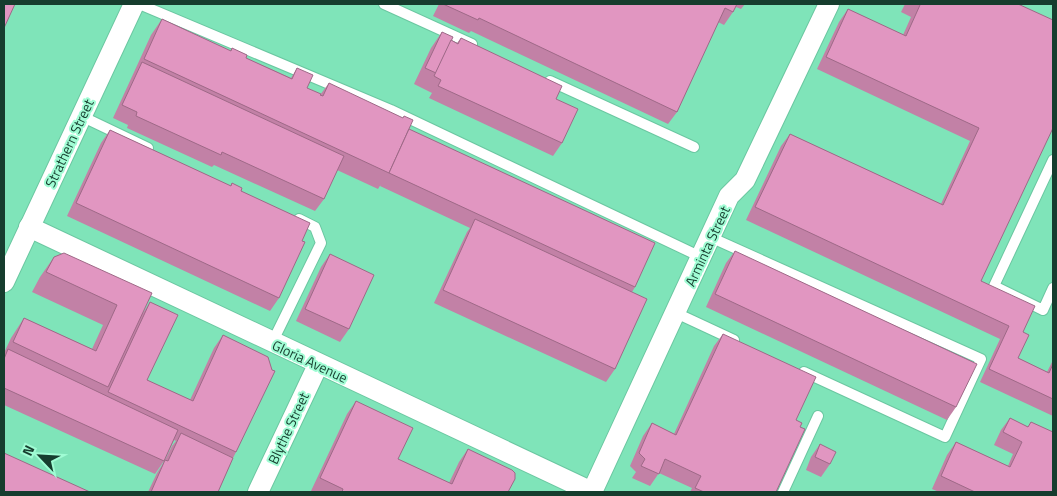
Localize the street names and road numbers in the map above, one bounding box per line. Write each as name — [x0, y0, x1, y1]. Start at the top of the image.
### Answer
street label: Strathern Street — [39, 95, 99, 191]
street label: Arminta Street — [679, 202, 735, 290]
street label: Gloria Avenue — [269, 334, 351, 388]
street label: Blythe Street — [262, 388, 314, 467]

